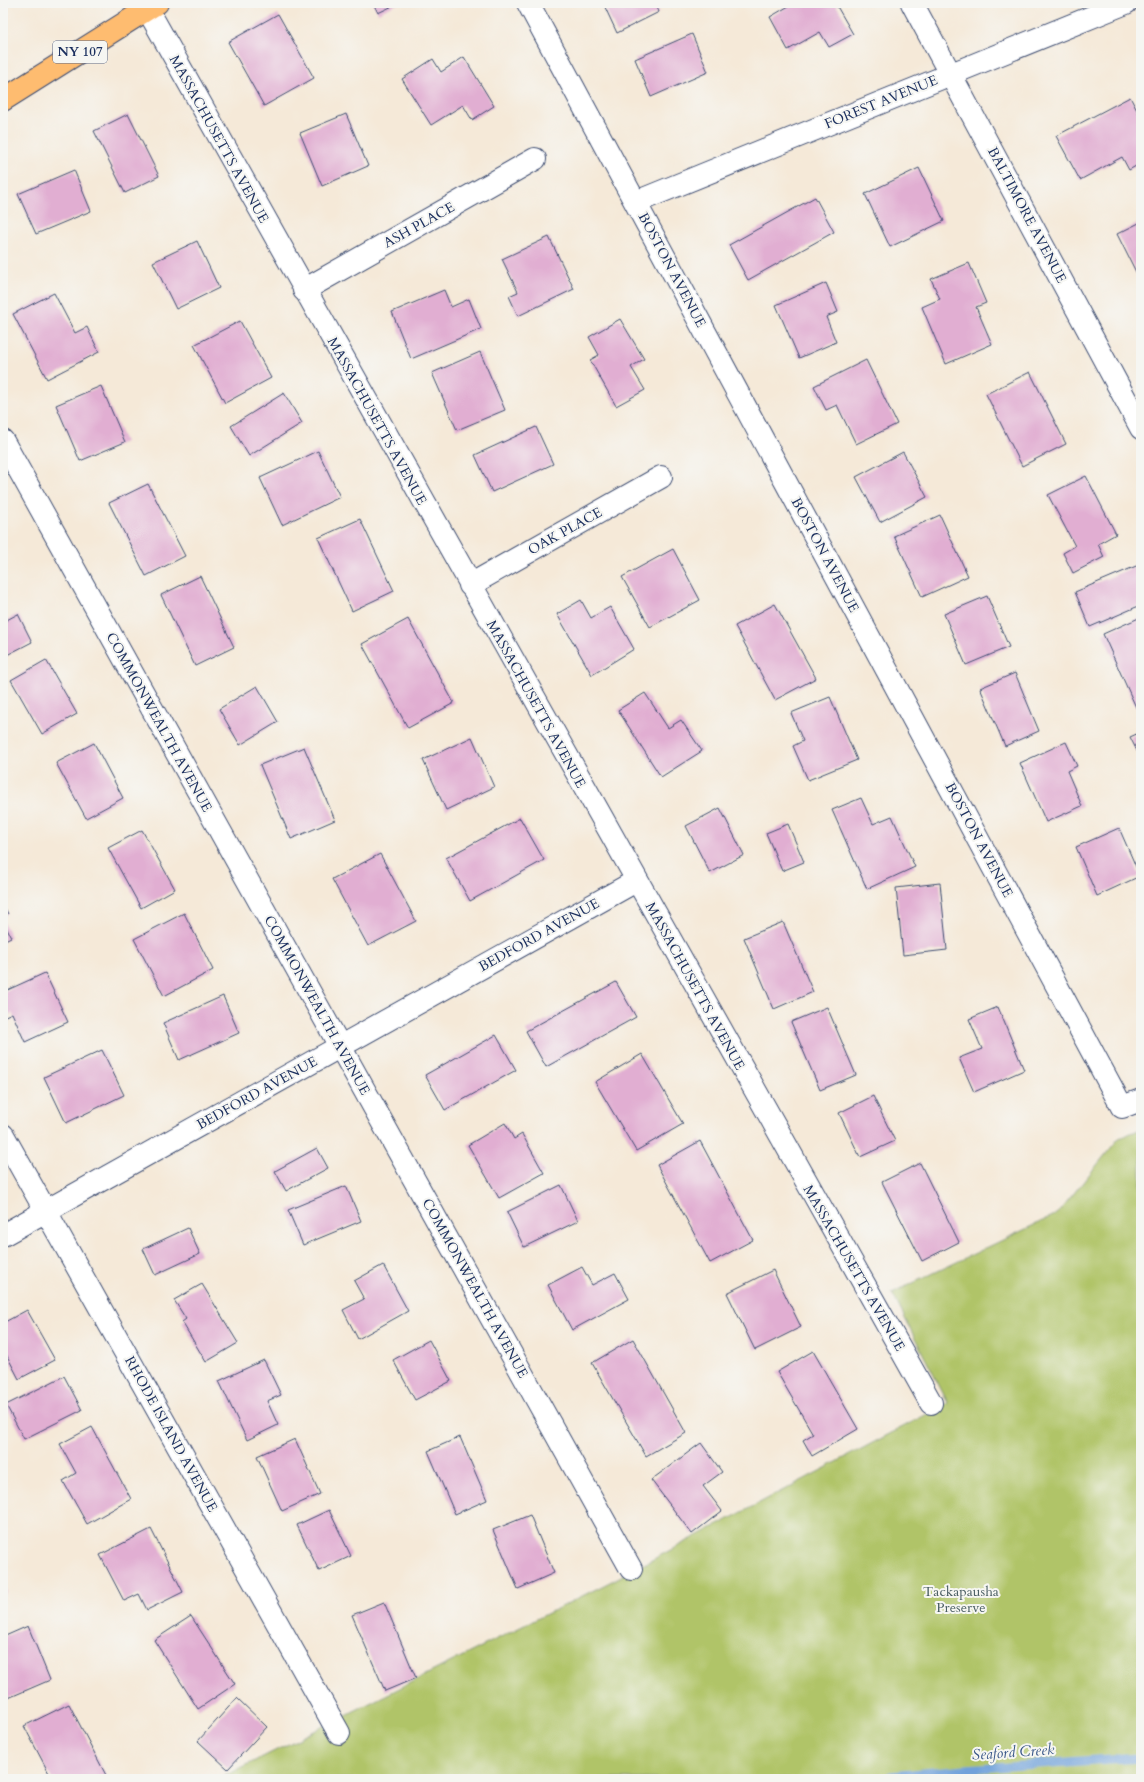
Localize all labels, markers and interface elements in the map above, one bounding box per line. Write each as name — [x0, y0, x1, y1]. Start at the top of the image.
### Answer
road number: NY 107 — [53, 41, 107, 63]
street label: MASSACHUSETTS AVENUE — [165, 52, 273, 226]
street label: FOREST AVENUE — [822, 71, 941, 133]
street label: BALTIMORE AVENUE — [983, 144, 1071, 287]
street label: ASH PLACE — [380, 197, 458, 252]
street label: BOSTON AVENUE — [634, 209, 711, 331]
street label: MASSACHUSETTS AVENUE — [323, 334, 431, 508]
street label: BOSTON AVENUE — [787, 494, 864, 616]
street label: OAK PLACE — [524, 503, 606, 559]
street label: MASSACHUSETTS AVENUE — [482, 617, 590, 791]
street label: COMMONWEALTH AVENUE — [102, 629, 217, 815]
street label: BOSTON AVENUE — [941, 779, 1018, 901]
street label: BEDFORD AVENUE — [475, 894, 603, 976]
street label: MASSACHUSETTS AVENUE — [641, 899, 749, 1073]
street label: COMMONWEALTH AVENUE — [260, 912, 375, 1098]
street label: BEDFORD AVENUE — [193, 1052, 321, 1134]
street label: MASSACHUSETTS AVENUE — [799, 1181, 910, 1355]
street label: COMMONWEALTH AVENUE — [418, 1195, 533, 1381]
street label: RHODE ISLAND AVENUE — [120, 1353, 222, 1516]
park label: Tackapausha Preserve — [923, 1582, 999, 1617]
water label: Seaford Creek — [971, 1739, 1055, 1765]

